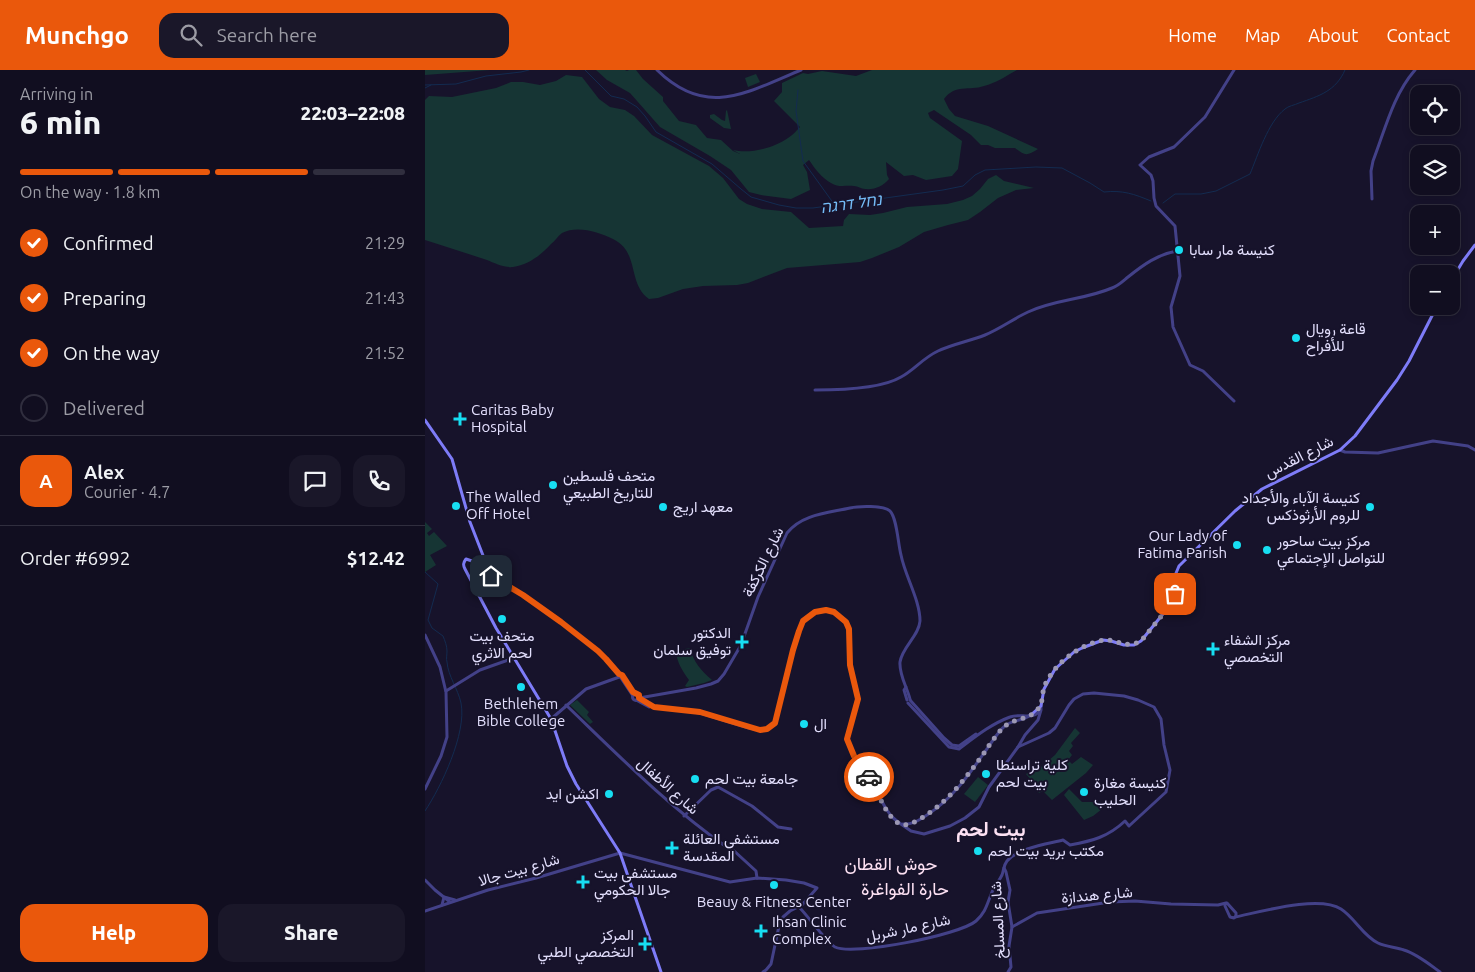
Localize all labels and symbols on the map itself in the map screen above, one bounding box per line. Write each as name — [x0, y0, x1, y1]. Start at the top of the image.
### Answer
water label: נחל דרגה — [819, 190, 883, 216]
place label: كنيسة مار سابا — [1189, 241, 1275, 259]
marker: كنيسة مار سابا — [1173, 244, 1185, 256]
place label: قاعة رويال للأفراح — [1306, 320, 1366, 357]
marker: قاعة رويال للأفراح — [1290, 332, 1302, 344]
place label: Caritas Baby Hospital — [471, 401, 554, 435]
marker: Caritas Baby Hospital — [453, 412, 467, 426]
street label: شارع القدس — [1262, 432, 1337, 484]
place label: متحف فلسطين للتاريخ الطبيعي — [563, 467, 655, 506]
marker: متحف فلسطين للتاريخ الطبيعي — [547, 479, 559, 491]
place label: The Walled Off Hotel — [466, 488, 541, 522]
place label: كنيسة الآباء والأجداد للروم الأرثوذكس — [1242, 489, 1360, 525]
place label: معهد اريج — [673, 498, 733, 518]
marker: The Walled Off Hotel — [450, 500, 462, 512]
marker: معهد اريج — [657, 501, 669, 513]
marker: كنيسة الآباء والأجداد للروم الأرثوذكس — [1364, 501, 1376, 513]
street label: شارع الكركفة — [738, 524, 789, 601]
place label: Our Lady of Fatima Parish — [1137, 527, 1227, 561]
place label: مركز بيت ساحور للتواصل الإجتماعي — [1276, 532, 1385, 571]
marker: Our Lady of Fatima Parish — [1231, 539, 1243, 551]
marker: مركز بيت ساحور للتواصل الإجتماعي — [1261, 544, 1273, 556]
pin — [470, 555, 512, 597]
pin — [1154, 573, 1196, 615]
marker: متحف بيت لحم الاثري — [496, 613, 508, 625]
place label: الدكتور توفيق سلمان — [653, 624, 731, 660]
place label: متحف بيت لحم الاثري — [470, 627, 534, 666]
place label: مركز الشفاء التخصصي — [1224, 631, 1290, 670]
marker: الدكتور توفيق سلمان — [735, 635, 749, 649]
marker: مركز الشفاء التخصصي — [1206, 642, 1220, 656]
marker: Bethlehem Bible College — [515, 681, 527, 693]
place label: Bethlehem Bible College — [477, 695, 565, 729]
place label: ال — [814, 715, 827, 733]
marker: ال — [798, 718, 810, 730]
courier — [844, 752, 894, 802]
street label: شارع الأطفال — [632, 754, 703, 820]
place label: كلية تراسنطا بيت لحم — [996, 756, 1068, 792]
marker: كلية تراسنطا بيت لحم — [980, 768, 992, 780]
place label: جامعة بيت لحم — [705, 770, 798, 789]
marker: جامعة بيت لحم — [689, 773, 701, 785]
place label: كنيسة مغارة الحليب — [1094, 774, 1167, 809]
place label: اكشن ايد — [546, 785, 599, 804]
marker: كنيسة مغارة الحليب — [1078, 786, 1090, 798]
marker: اكشن ايد — [603, 788, 615, 800]
district label: بيت لحم — [956, 817, 1026, 842]
place label: مستشفى العائلة المقدسة — [683, 830, 780, 864]
marker: مستشفى العائلة المقدسة — [665, 841, 679, 855]
place label: مكتب بريد بيت لحم — [988, 842, 1104, 861]
marker: مكتب بريد بيت لحم — [972, 845, 984, 857]
street label: شارع بيت جالا — [476, 850, 562, 892]
district label: حوش القطان — [845, 853, 937, 875]
place label: مستشفى بيت جالا الحكومي — [594, 864, 677, 903]
marker: مستشفى بيت جالا الحكومي — [576, 875, 590, 889]
district label: حارة الفواغرة — [861, 878, 949, 900]
marker: Beauy & Fitness Center — [768, 879, 780, 891]
street label: شارع المسلخ — [987, 880, 1011, 959]
street label: شارع هندازة — [1061, 883, 1134, 909]
place label: Beauy & Fitness Center — [697, 893, 852, 910]
street label: شارع مار شربل — [864, 910, 952, 948]
place label: Ihsan Clinic Complex — [772, 913, 847, 947]
marker: Ihsan Clinic Complex — [754, 924, 768, 938]
place label: المركز التخصصي الطبي — [537, 926, 634, 965]
marker: المركز التخصصي الطبي — [638, 937, 652, 951]

